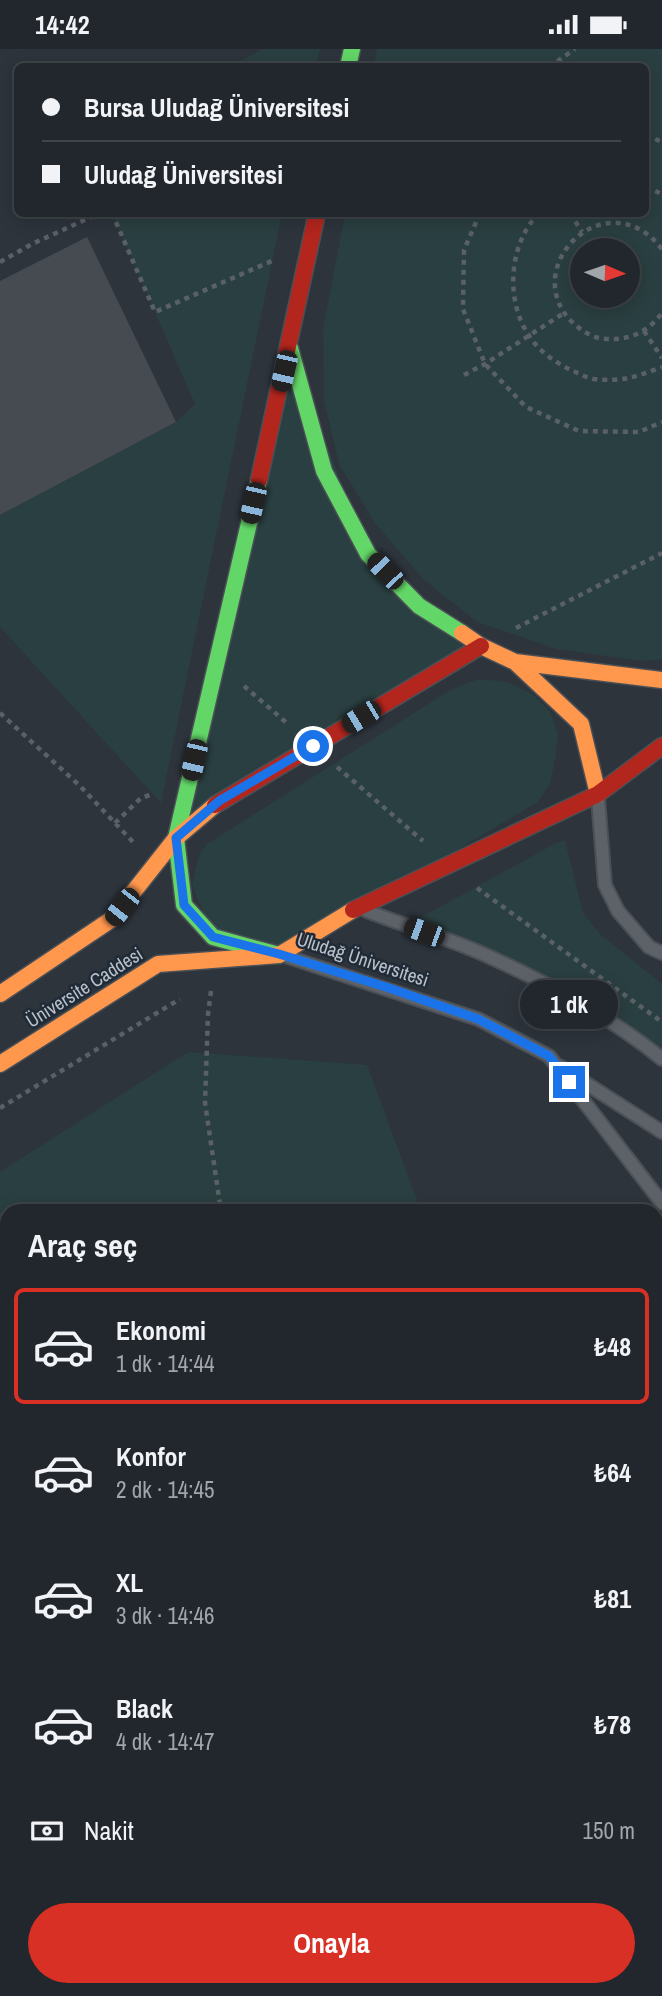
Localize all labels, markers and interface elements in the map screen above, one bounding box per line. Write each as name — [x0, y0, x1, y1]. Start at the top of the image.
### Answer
text: 14:42 — [35, 7, 90, 42]
text: Bursa Uludağ Üniversitesi — [84, 90, 349, 125]
text: Uludağ Üniversitesi — [84, 157, 283, 192]
north arrow — [570, 238, 640, 308]
map controls — [570, 238, 640, 308]
car — [270, 348, 299, 394]
car — [239, 480, 268, 526]
car — [363, 549, 408, 593]
car — [338, 697, 385, 737]
route start — [297, 730, 329, 762]
car — [180, 737, 209, 783]
car — [101, 884, 144, 930]
car — [401, 915, 448, 949]
street label: Uludağ Üniversitesi — [294, 925, 432, 993]
street label: Üniversite Caddesi — [21, 941, 147, 1033]
callout: 1 dk — [520, 981, 618, 1030]
text: 1 dk — [550, 989, 588, 1020]
route end — [553, 1066, 585, 1098]
text: Araç seç — [28, 1224, 137, 1267]
text: Ekonomi — [116, 1313, 206, 1348]
icon: car — [32, 1315, 95, 1378]
text: ₺48 — [594, 1329, 631, 1364]
text: 1 dk · 14:44 — [116, 1348, 215, 1379]
text: Konfor — [116, 1439, 186, 1474]
icon: car — [32, 1441, 95, 1504]
text: ₺64 — [594, 1455, 631, 1490]
text: 2 dk · 14:45 — [116, 1474, 215, 1505]
text: XL — [116, 1565, 143, 1600]
icon: car — [32, 1567, 95, 1630]
text: ₺81 — [594, 1581, 631, 1616]
text: 3 dk · 14:46 — [116, 1600, 215, 1631]
text: Black — [116, 1691, 173, 1726]
icon: car — [32, 1693, 95, 1756]
text: ₺78 — [594, 1707, 631, 1742]
text: 4 dk · 14:47 — [116, 1726, 215, 1757]
icon: cash — [28, 1812, 66, 1850]
text: Nakit — [84, 1813, 134, 1848]
text: 150 m — [583, 1815, 635, 1846]
button: Onayla — [28, 1903, 635, 1983]

